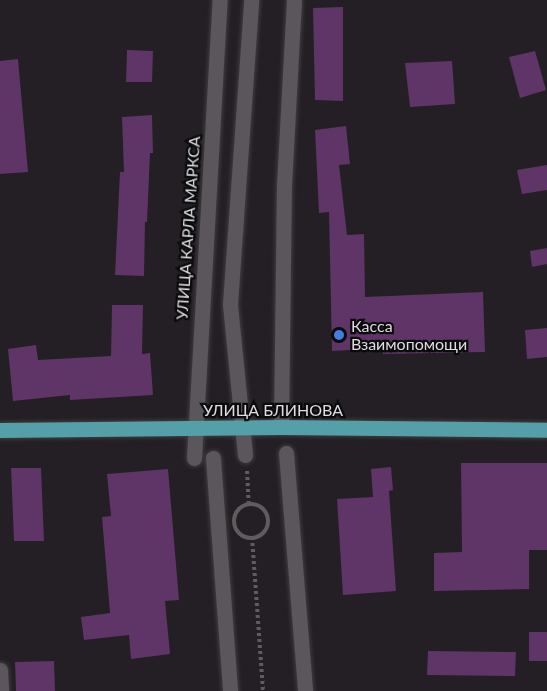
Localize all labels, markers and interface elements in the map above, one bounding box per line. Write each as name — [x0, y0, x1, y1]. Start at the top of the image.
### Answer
street label: УЛИЦА КАРЛА МАРКСА — [172, 136, 204, 320]
place label: Касса Взаимопомощи — [351, 316, 467, 354]
marker: Касса Взаимопомощи — [332, 328, 346, 342]
street label: УЛИЦА БЛИНОВА — [203, 400, 343, 420]

